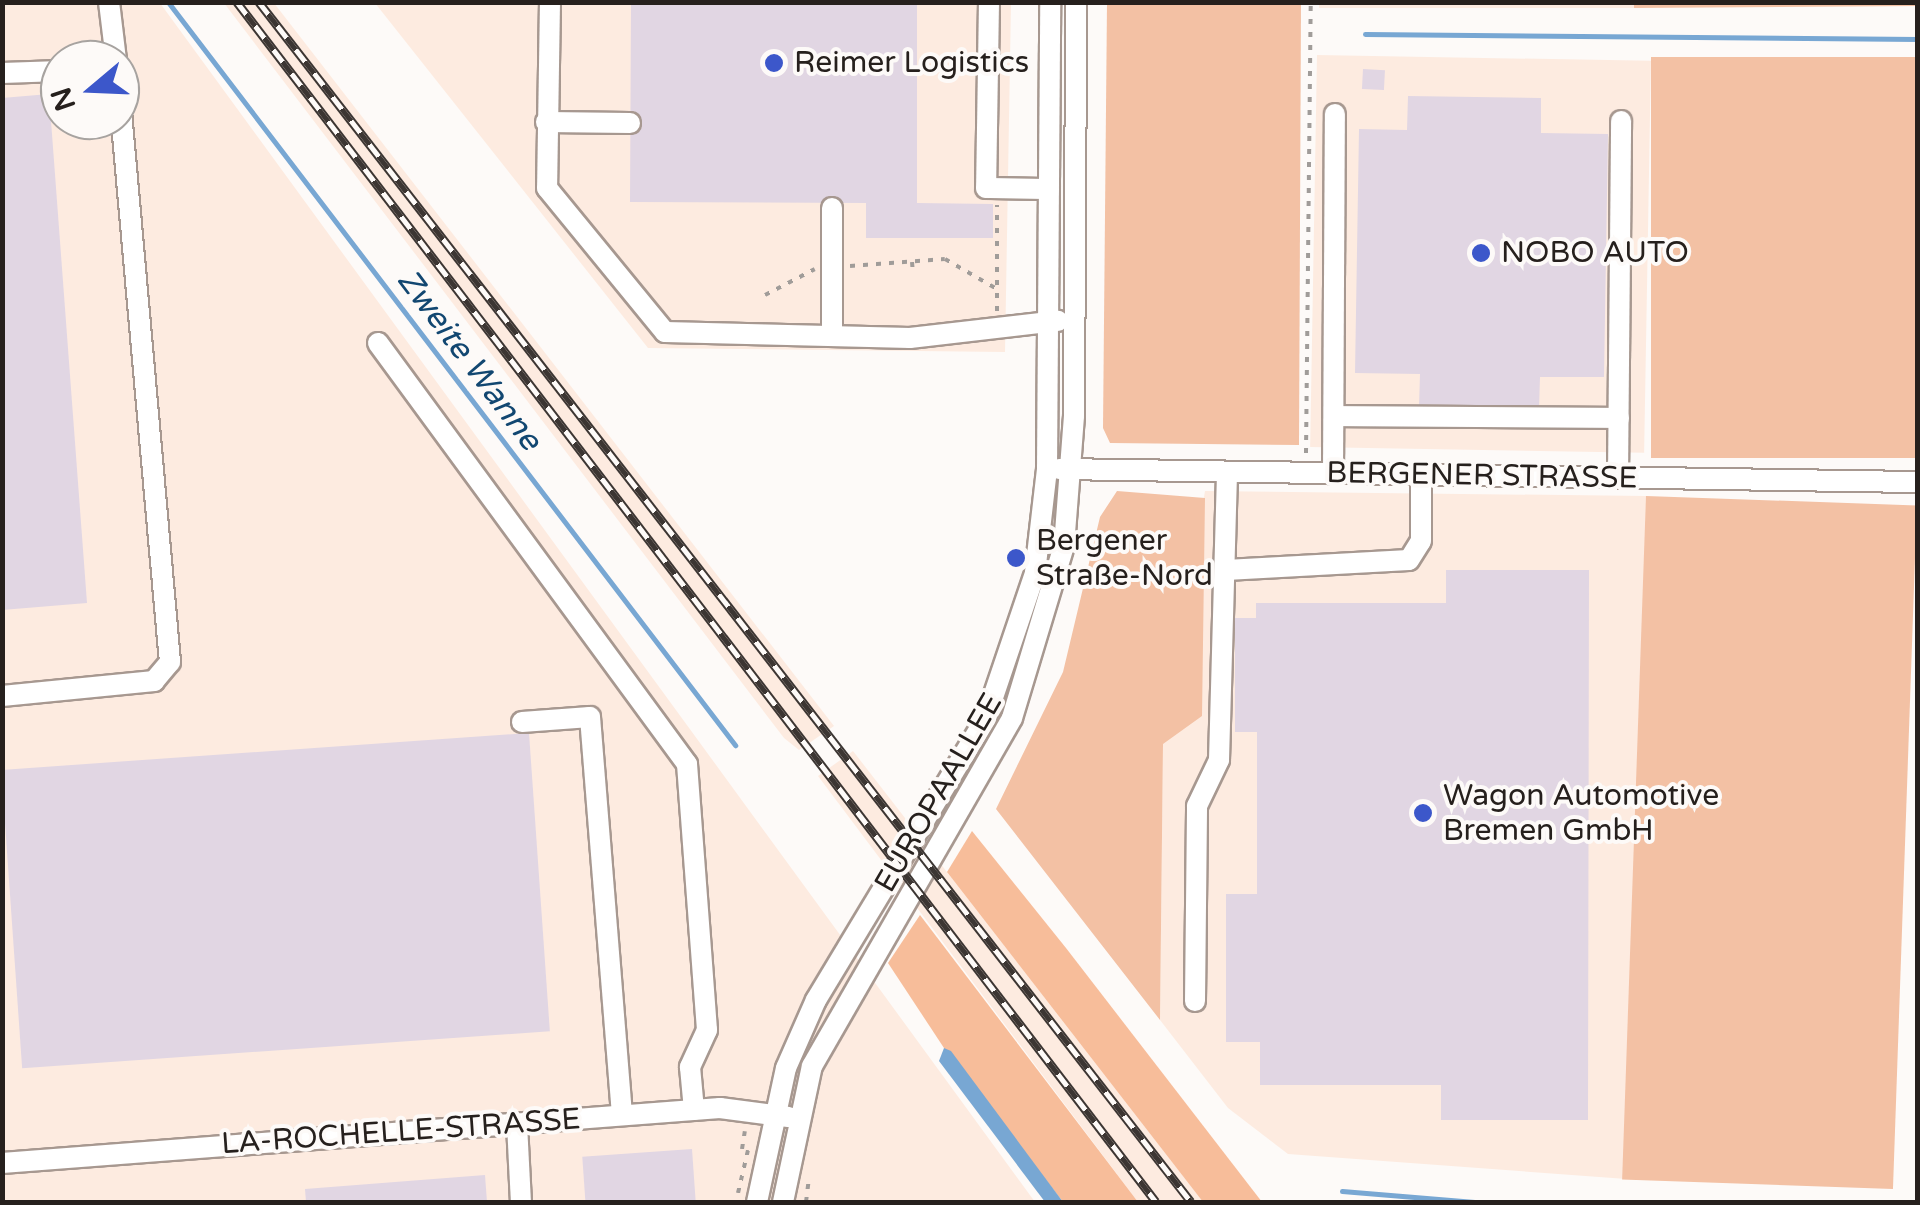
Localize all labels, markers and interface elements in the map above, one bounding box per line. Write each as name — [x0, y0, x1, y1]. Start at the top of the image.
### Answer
north arrow — [40, 40, 140, 140]
place label: Reimer Logistics — [794, 45, 1029, 81]
marker: Reimer Logistics — [763, 52, 785, 74]
text: N — [44, 83, 83, 115]
place label: NOBO AUTO — [1501, 235, 1689, 271]
marker: NOBO AUTO — [1470, 242, 1492, 264]
water label: Zweite Wanne — [389, 262, 549, 458]
street label: BERGENER STRASSE — [1326, 455, 1638, 497]
place label: Bergener Straße-Nord — [1036, 523, 1213, 594]
marker: Bergener Straße-Nord — [1005, 547, 1027, 569]
street label: EUROPAALLEE — [868, 687, 1010, 899]
place label: Wagon Automotive Bremen GmbH — [1443, 778, 1719, 848]
marker: Wagon Automotive Bremen GmbH — [1412, 802, 1434, 824]
street label: LA-ROCHELLE-STRASSE — [220, 1101, 582, 1163]

